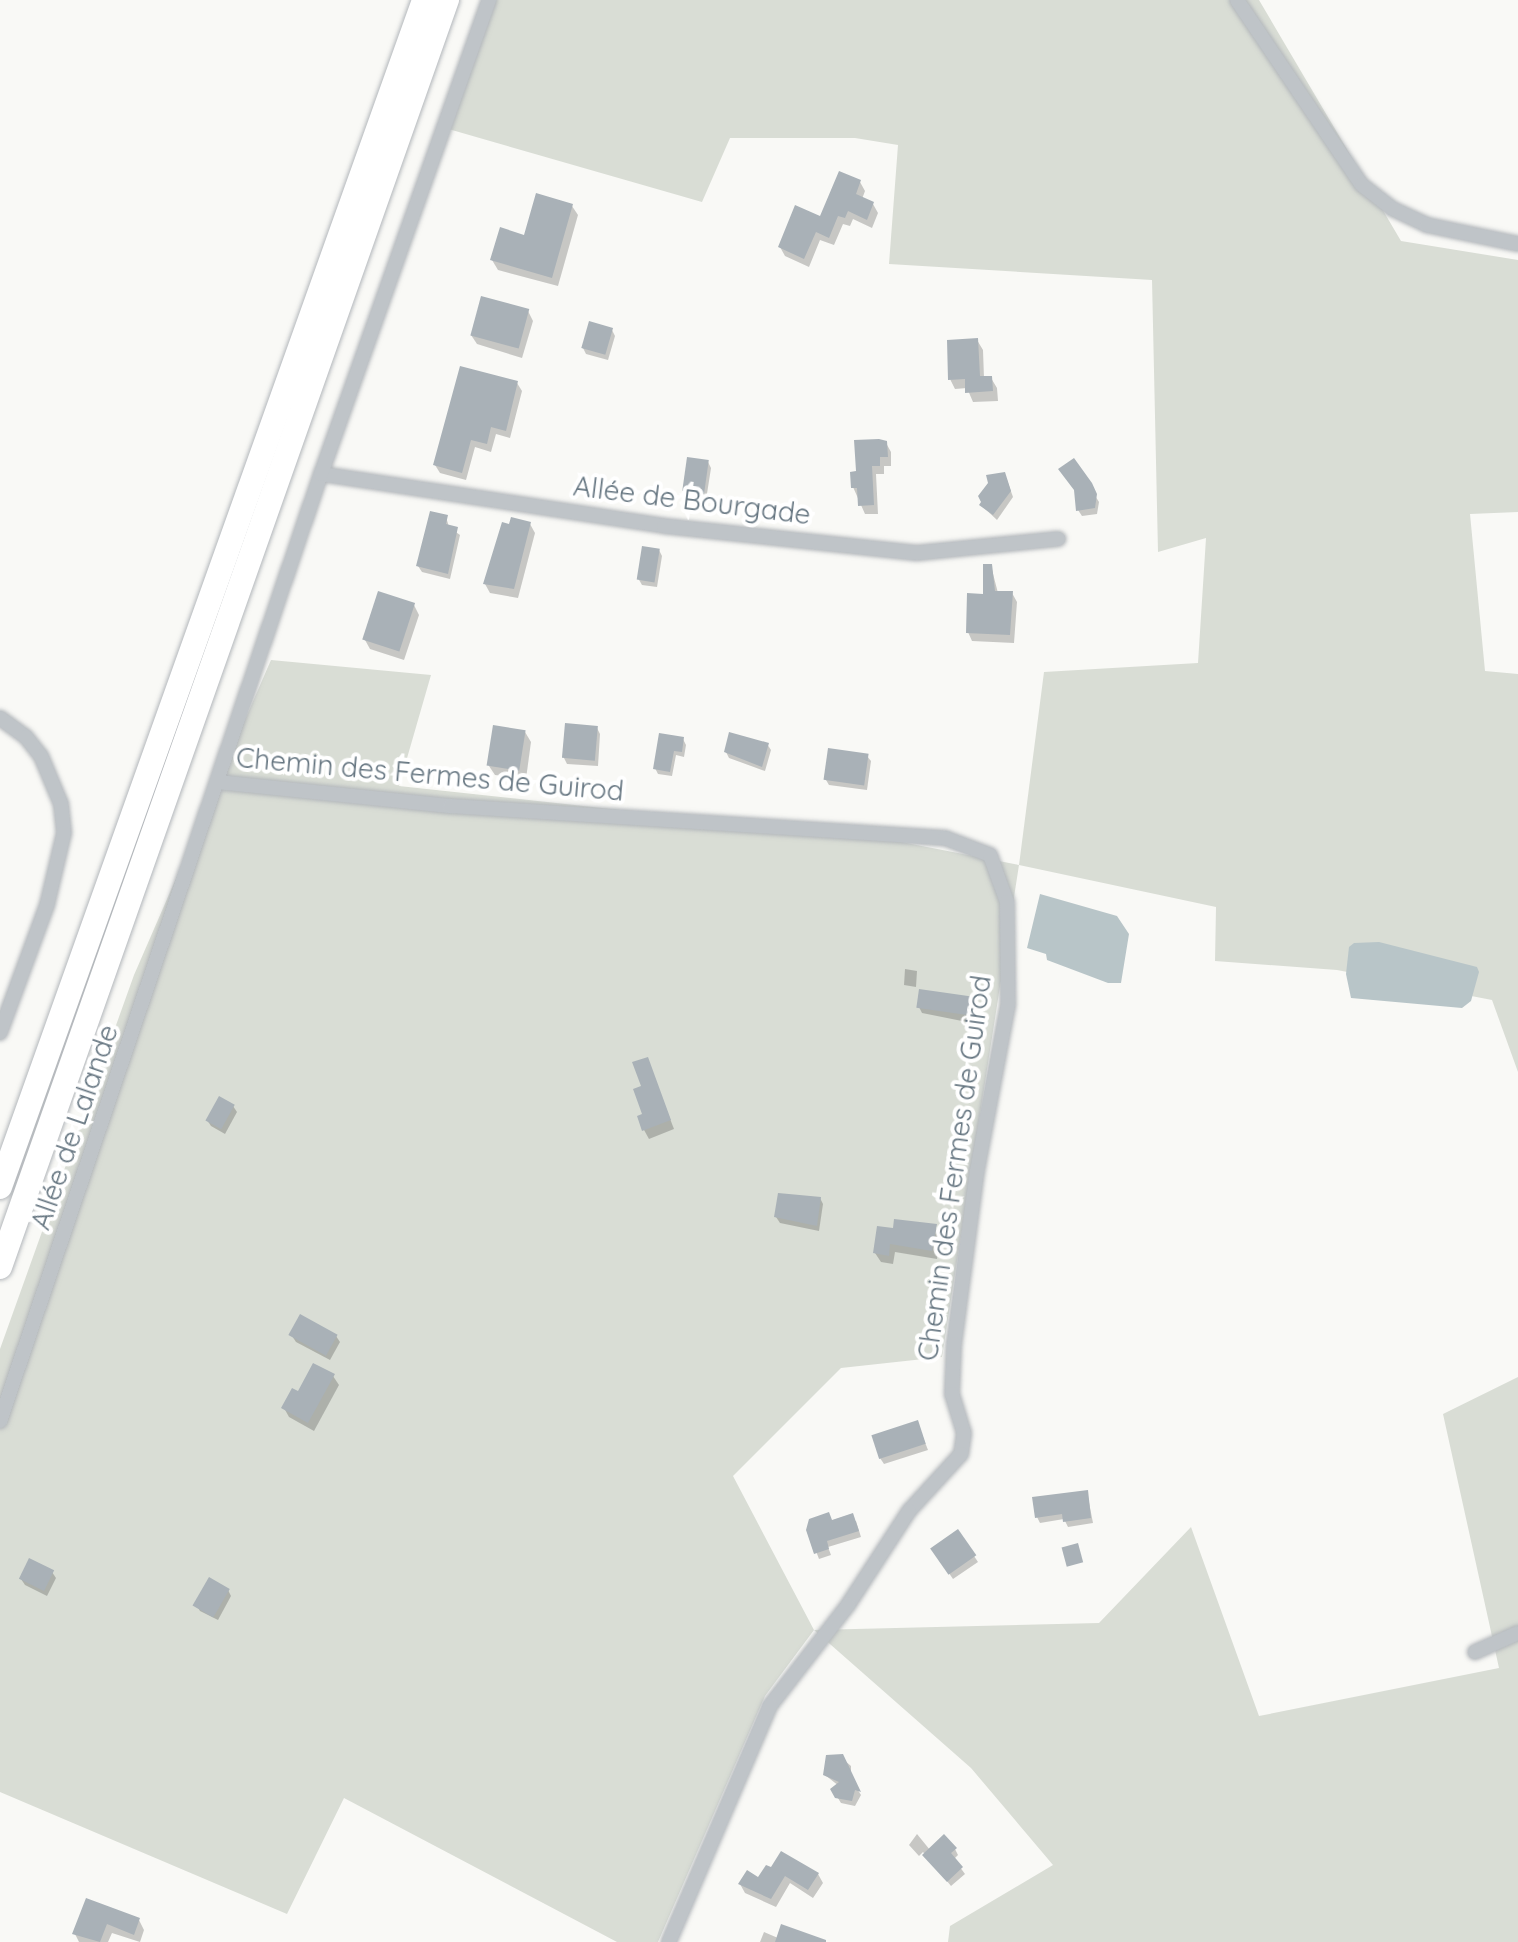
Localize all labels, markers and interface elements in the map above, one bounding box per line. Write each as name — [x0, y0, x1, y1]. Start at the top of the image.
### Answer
street label: Allée de Bourgade — [571, 469, 813, 531]
street label: Chemin des Fermes de Guirod — [235, 740, 625, 808]
street label: Chemin des Fermes de Guirod — [910, 973, 998, 1363]
street label: Allée de Lalande — [23, 1020, 125, 1234]

